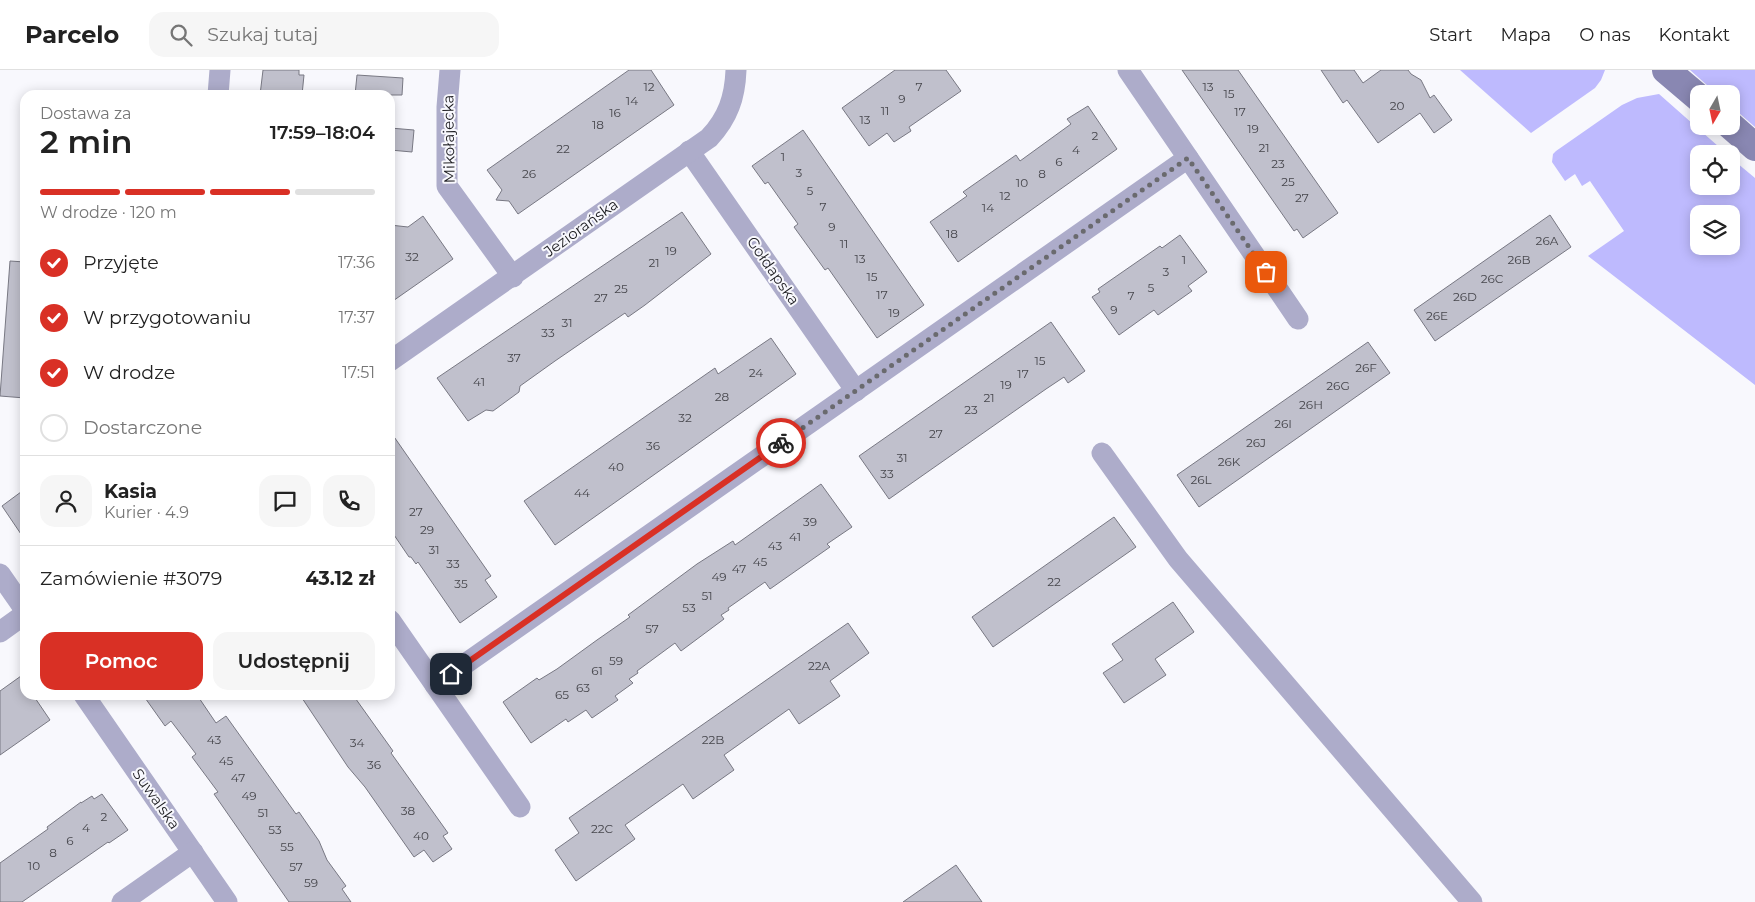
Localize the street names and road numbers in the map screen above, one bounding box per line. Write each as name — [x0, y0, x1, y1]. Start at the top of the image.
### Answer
street label: Mikołajecka — [438, 95, 459, 183]
street label: Jeziorańska — [539, 194, 621, 261]
street label: Gołdapska — [743, 233, 804, 309]
street label: Suwalska — [129, 765, 184, 833]

